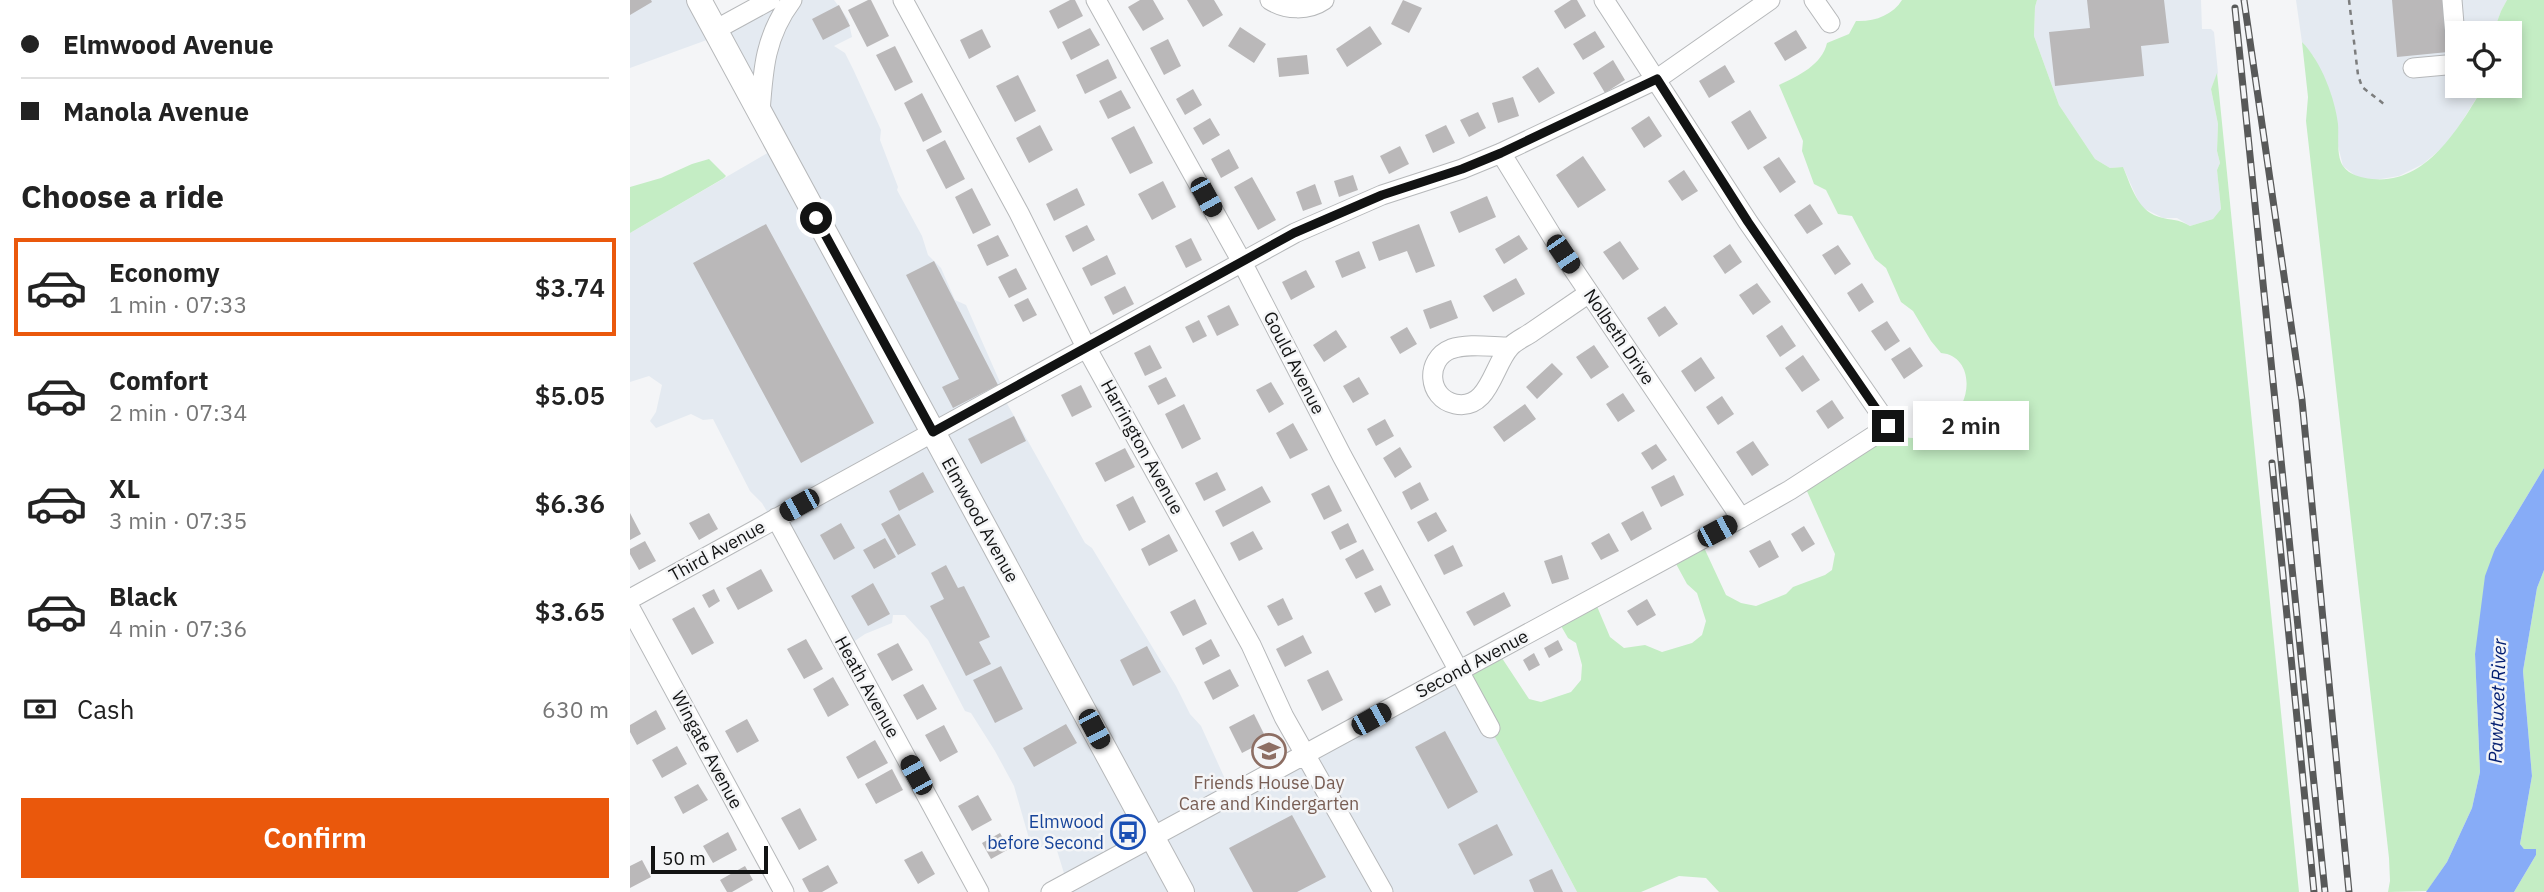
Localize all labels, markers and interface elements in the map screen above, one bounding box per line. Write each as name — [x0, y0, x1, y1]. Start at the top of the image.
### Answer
map controls — [2445, 21, 2522, 98]
button: locate — [2445, 21, 2522, 98]
text: Elmwood Avenue — [63, 27, 274, 61]
text: Manola Avenue — [63, 94, 249, 128]
car — [1187, 174, 1226, 220]
text: Choose a ride — [21, 175, 224, 217]
route start — [800, 202, 832, 234]
car — [1543, 231, 1584, 277]
text: Economy — [109, 255, 220, 289]
icon: car — [25, 256, 88, 319]
text: $3.74 — [535, 270, 605, 304]
street label: Nolbeth Drive — [1579, 284, 1660, 389]
text: 1 min · 07:33 — [109, 289, 247, 319]
street label: Gould Avenue — [1259, 307, 1330, 418]
text: Comfort — [109, 363, 208, 397]
icon: car — [25, 364, 88, 427]
street label: Harrington Avenue — [1096, 375, 1189, 518]
text: $5.05 — [535, 378, 605, 412]
text: 2 min · 07:34 — [109, 397, 247, 427]
callout: 2 min — [1912, 402, 2028, 450]
route end — [1872, 410, 1904, 442]
text: 2 min — [1941, 410, 2001, 440]
street label: Elmwood Avenue — [937, 453, 1024, 587]
text: XL — [109, 471, 140, 505]
icon: car — [25, 472, 88, 535]
text: $6.36 — [535, 486, 605, 520]
car — [776, 486, 823, 524]
text: 3 min · 07:35 — [109, 505, 247, 535]
car — [1694, 512, 1741, 550]
street label: Third Avenue — [665, 515, 769, 586]
text: Black — [109, 579, 177, 613]
icon: car — [25, 580, 88, 643]
text: $3.65 — [535, 594, 605, 628]
text: 4 min · 07:36 — [109, 613, 247, 643]
street label: Second Avenue — [1411, 624, 1532, 703]
street label: Heath Avenue — [830, 632, 905, 742]
water label: Pawtuxet River — [2483, 637, 2511, 764]
street label: Wingate Avenue — [667, 687, 748, 813]
icon: cash — [21, 690, 59, 728]
text: Cash — [77, 692, 134, 726]
text: 630 m — [542, 694, 609, 724]
car — [1348, 700, 1395, 738]
car — [1075, 706, 1114, 752]
school or university icon: Friends House Day Care and Kindergarten — [1250, 732, 1288, 770]
car — [897, 752, 936, 798]
place label: Friends House Day Care and Kindergarten — [1179, 771, 1359, 815]
button: Confirm — [21, 798, 609, 878]
place label: Elmwood before Second — [987, 810, 1104, 854]
bus stop icon: Elmwood before Second — [1109, 813, 1147, 851]
scale bar — [651, 843, 768, 875]
text: 50 m — [662, 846, 706, 870]

